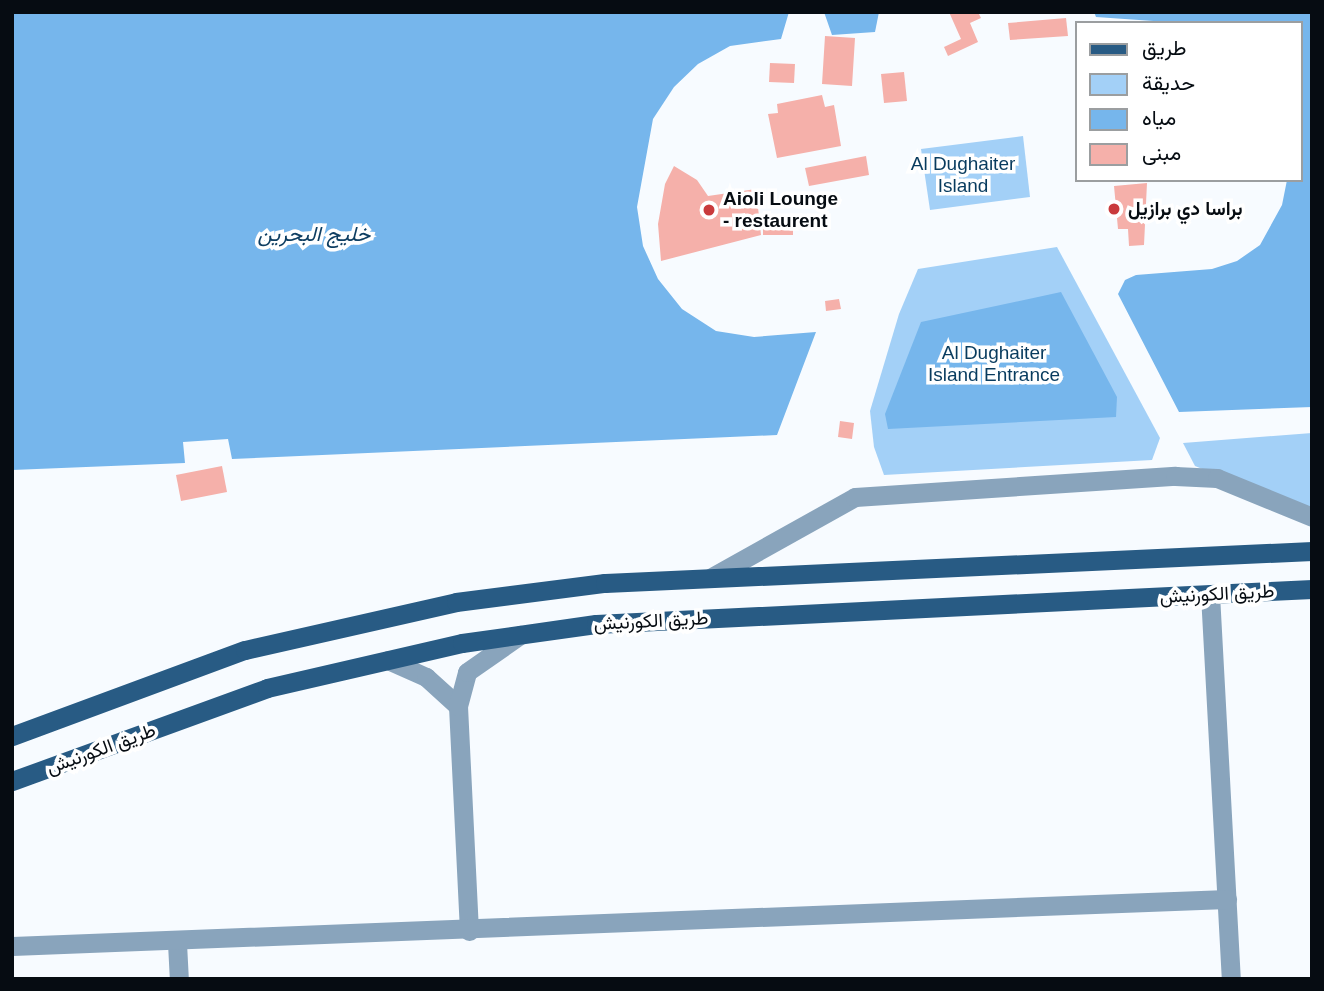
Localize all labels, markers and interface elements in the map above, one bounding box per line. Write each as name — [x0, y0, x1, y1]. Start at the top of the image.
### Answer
legend — [1076, 21, 1303, 182]
text: طريق — [1142, 36, 1187, 59]
text: حديقة — [1142, 71, 1195, 94]
text: مياه — [1142, 106, 1176, 129]
text: مبنى — [1142, 141, 1181, 164]
park label: Al Dughaiter Island — [911, 153, 1015, 197]
place label: Aioli Lounge - restaurent — [723, 188, 838, 232]
place label: براسا دي برازيل — [1128, 198, 1243, 220]
marker: براسا دي برازيل — [1106, 201, 1122, 217]
marker: Aioli Lounge - restaurent — [701, 202, 717, 218]
water label: خليج البحرين — [258, 221, 370, 247]
park label: Al Dughaiter Island Entrance — [928, 342, 1060, 386]
street label: طريق الكورنيش — [1159, 580, 1275, 608]
street label: طريق الكورنيش — [593, 607, 709, 635]
street label: طريق الكورنيش — [43, 719, 159, 779]

